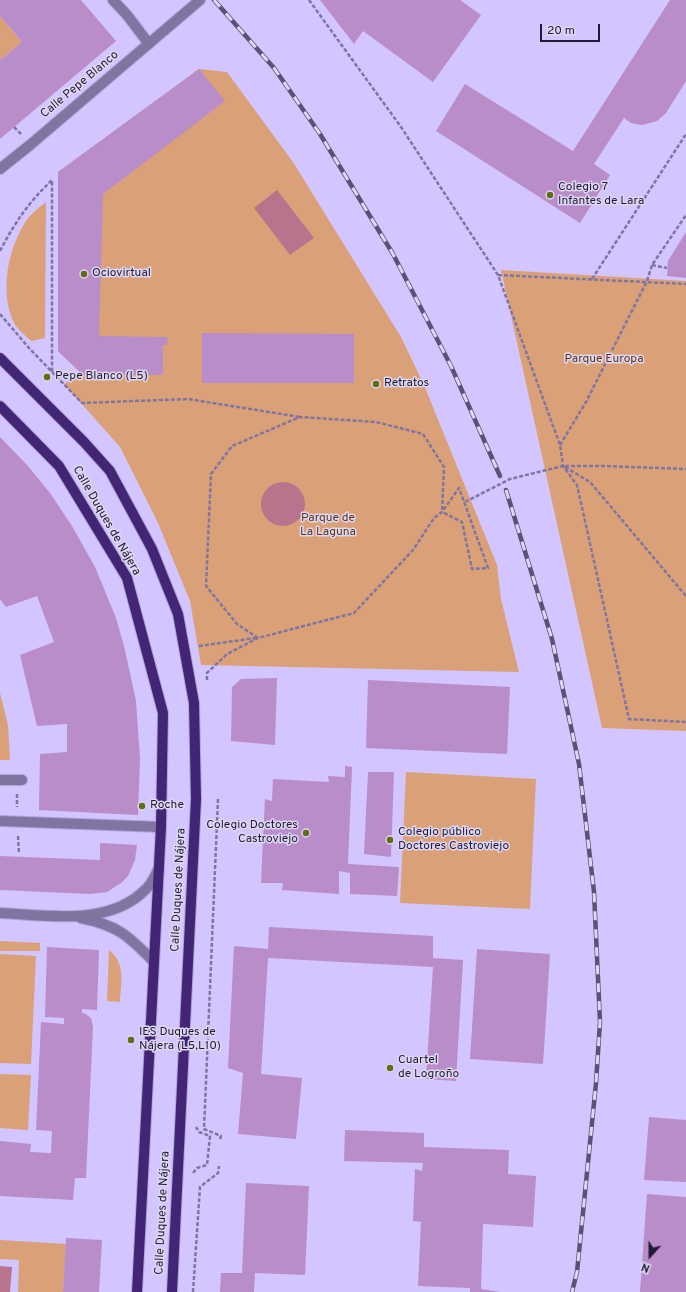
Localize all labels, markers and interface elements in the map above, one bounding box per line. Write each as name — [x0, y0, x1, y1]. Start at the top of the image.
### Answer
scale bar — [542, 16, 602, 42]
text: 20 m — [547, 23, 575, 39]
street label: Calle Pepe Blanco — [38, 48, 122, 122]
place label: Colegio 7 Infantes de Lara — [558, 181, 644, 209]
marker: Colegio 7 Infantes de Lara — [545, 190, 555, 200]
place label: Ociovirtual — [92, 267, 151, 281]
marker: Ociovirtual — [79, 269, 89, 279]
park label: Parque Europa — [564, 353, 644, 367]
place label: Pepe Blanco (L5) — [55, 370, 148, 384]
marker: Pepe Blanco (L5) — [42, 372, 52, 382]
place label: Retratos — [384, 377, 429, 391]
marker: Retratos — [371, 379, 381, 389]
street label: Calle Duques de Nájera — [69, 464, 143, 578]
park label: Parque de La Laguna — [300, 512, 356, 540]
place label: Roche — [150, 799, 184, 813]
marker: Roche — [137, 801, 147, 811]
place label: Colegio Doctores Castroviejo — [206, 819, 298, 847]
place label: Colegio público Doctores Castroviejo — [398, 826, 509, 854]
street label: Calle Duques de Nájera — [169, 828, 189, 952]
marker: Colegio Doctores Castroviejo — [301, 828, 311, 838]
marker: Colegio público Doctores Castroviejo — [385, 835, 395, 845]
place label: IES Duques de Nájera (L5,L10) — [139, 1026, 221, 1054]
marker: IES Duques de Nájera (L5,L10) — [126, 1035, 136, 1045]
place label: Cuartel de Logroño — [398, 1054, 459, 1082]
marker: Cuartel de Logroño — [385, 1063, 395, 1073]
street label: Calle Duques de Nájera — [153, 1151, 173, 1275]
north arrow — [630, 1236, 670, 1276]
text: N — [640, 1259, 652, 1275]

